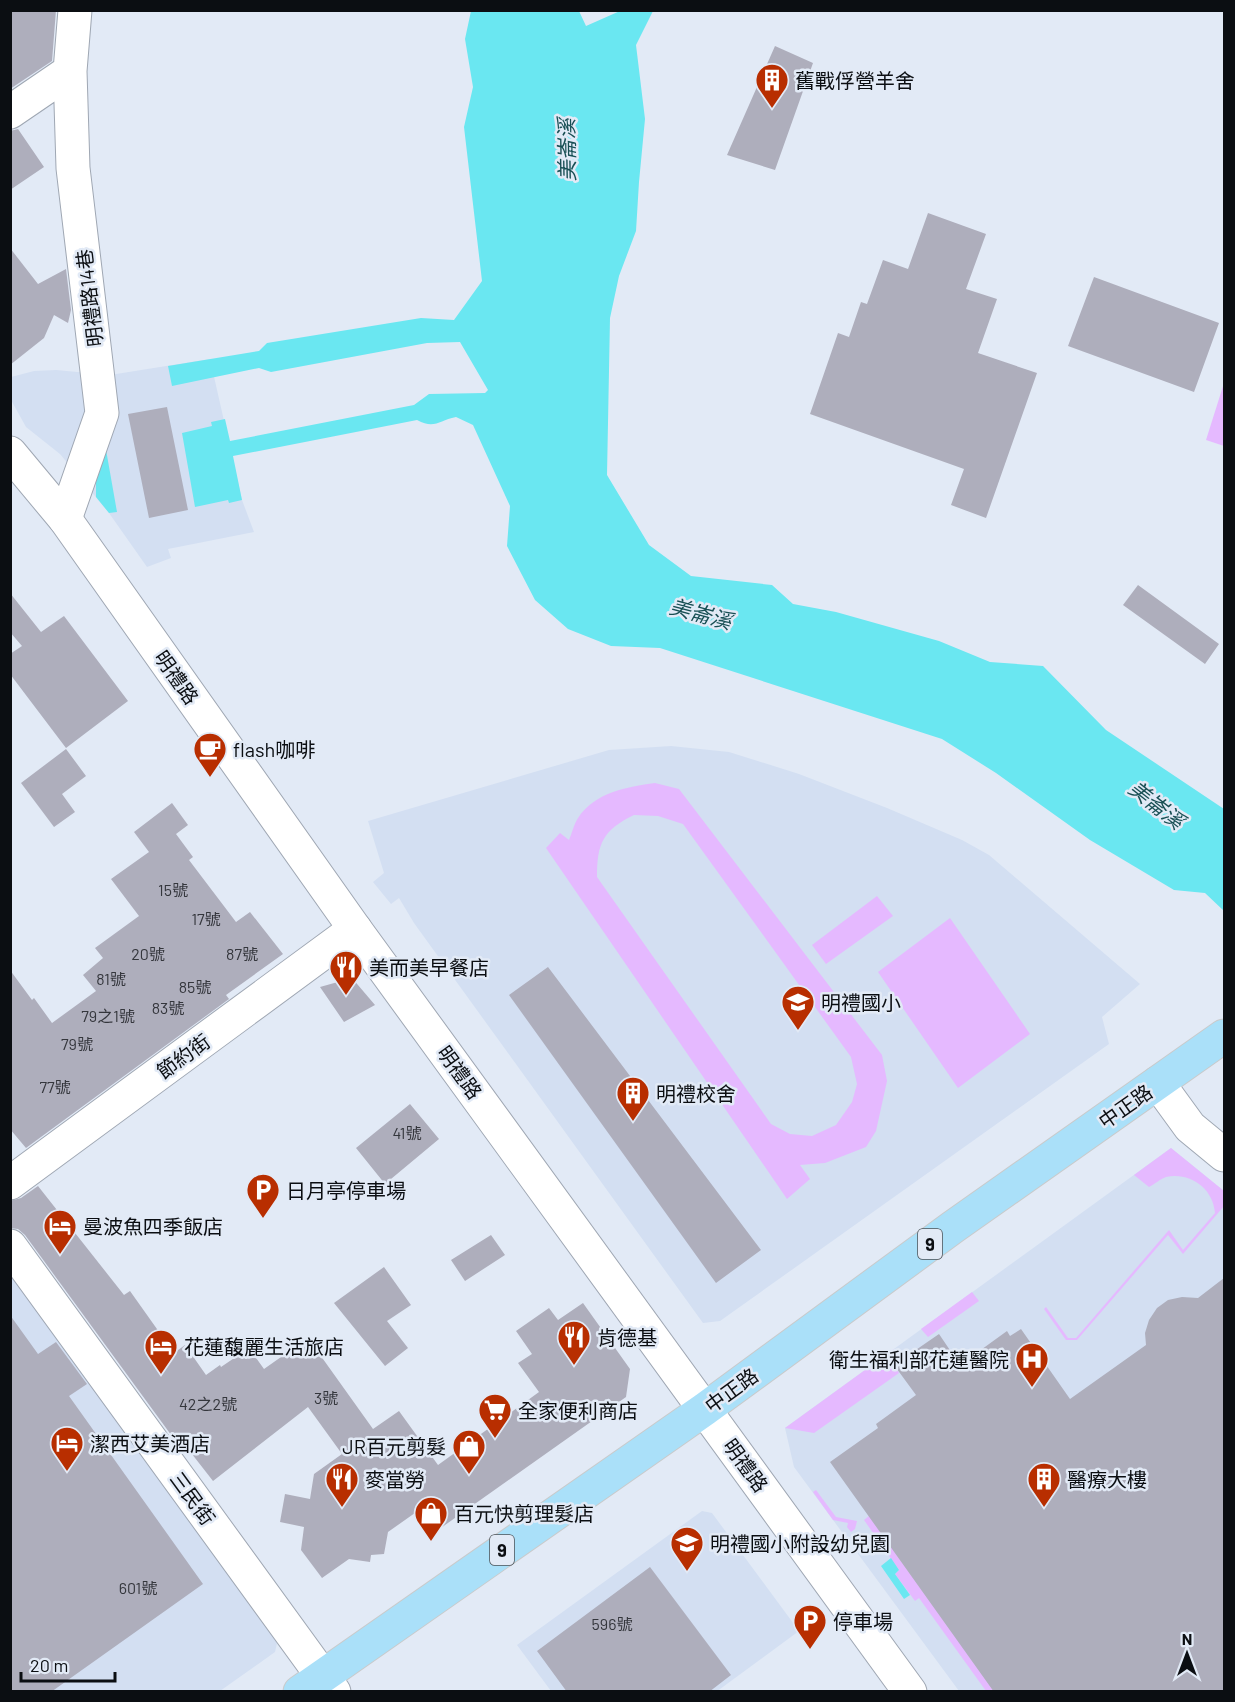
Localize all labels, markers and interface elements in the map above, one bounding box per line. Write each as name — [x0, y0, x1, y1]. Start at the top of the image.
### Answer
building icon: 舊戰俘營羊舍 — [754, 62, 790, 109]
place label: 舊戰俘營羊舍 — [795, 68, 915, 92]
water label: 美崙溪 — [553, 115, 579, 182]
street label: 明禮路14巷 — [71, 248, 107, 348]
water label: 美崙溪 — [667, 593, 738, 634]
street label: 明禮路 — [150, 646, 204, 708]
cafe icon: flash咖啡 — [192, 731, 228, 778]
place label: flash咖啡 — [233, 737, 315, 761]
water label: 美崙溪 — [1124, 775, 1192, 835]
house number: 15號 — [158, 880, 188, 899]
house number: 17號 — [191, 909, 221, 928]
house number: 20號 — [131, 944, 165, 963]
house number: 87號 — [226, 944, 258, 963]
restaurant icon: 美而美早餐店 — [328, 949, 364, 996]
place label: 美而美早餐店 — [369, 955, 489, 979]
house number: 81號 — [96, 969, 126, 988]
house number: 85號 — [179, 977, 211, 996]
school or university icon: 明禮國小 — [780, 984, 816, 1031]
place label: 明禮國小 — [821, 990, 901, 1014]
house number: 83號 — [152, 998, 184, 1017]
house number: 79之1號 — [81, 1006, 135, 1025]
street label: 節約街 — [152, 1029, 214, 1083]
house number: 79號 — [61, 1034, 93, 1053]
street label: 明禮路 — [433, 1041, 487, 1103]
building icon: 明禮校舍 — [615, 1075, 651, 1122]
house number: 77號 — [39, 1077, 71, 1096]
street label: 中正路 — [1094, 1079, 1156, 1133]
place label: 明禮校舍 — [656, 1081, 736, 1105]
house number: 41號 — [393, 1123, 421, 1142]
parking icon: 日月亭停車場 — [245, 1172, 281, 1219]
place label: 日月亭停車場 — [286, 1178, 406, 1202]
hotel icon: 曼波魚四季飯店 — [42, 1208, 78, 1255]
place label: 曼波魚四季飯店 — [83, 1214, 223, 1238]
road number: 9 — [918, 1229, 942, 1259]
restaurant icon: 肯德基 — [556, 1319, 592, 1366]
place label: 肯德基 — [597, 1325, 657, 1349]
hotel icon: 花蓮馥麗生活旅店 — [143, 1328, 179, 1375]
place label: 花蓮馥麗生活旅店 — [184, 1334, 344, 1358]
hospital icon: 衛生福利部花蓮醫院 — [1014, 1341, 1050, 1388]
place label: 衛生福利部花蓮醫院 — [829, 1347, 1009, 1371]
street label: 中正路 — [700, 1363, 762, 1417]
house number: 3號 — [314, 1388, 338, 1407]
supermarket icon: 全家便利商店 — [477, 1392, 513, 1439]
house number: 42之2號 — [179, 1394, 237, 1413]
place label: 全家便利商店 — [518, 1398, 638, 1422]
hotel icon: 潔西艾美酒店 — [49, 1425, 85, 1472]
shop icon: JR百元剪髮 — [451, 1428, 487, 1475]
place label: 潔西艾美酒店 — [90, 1431, 210, 1455]
place label: JR百元剪髮 — [342, 1434, 446, 1458]
street label: 明禮路 — [719, 1434, 773, 1496]
restaurant icon: 麥當勞 — [324, 1461, 360, 1508]
building icon: 醫療大樓 — [1026, 1461, 1062, 1508]
street label: 三民街 — [166, 1467, 220, 1529]
place label: 麥當勞 — [365, 1467, 425, 1491]
place label: 醫療大樓 — [1067, 1467, 1147, 1491]
shop icon: 百元快剪理髮店 — [413, 1495, 449, 1542]
place label: 百元快剪理髮店 — [454, 1501, 594, 1525]
school or university icon: 明禮國小附設幼兒園 — [669, 1525, 705, 1572]
place label: 明禮國小附設幼兒園 — [710, 1531, 890, 1555]
road number: 9 — [490, 1535, 514, 1565]
house number: 601號 — [119, 1578, 157, 1597]
parking icon: 停車場 — [792, 1603, 828, 1650]
place label: 停車場 — [833, 1609, 893, 1633]
house number: 596號 — [592, 1614, 632, 1633]
north arrow — [1157, 1624, 1217, 1684]
text: N — [1182, 1629, 1192, 1648]
scale bar — [21, 1645, 116, 1683]
text: 20 m — [30, 1654, 68, 1676]

